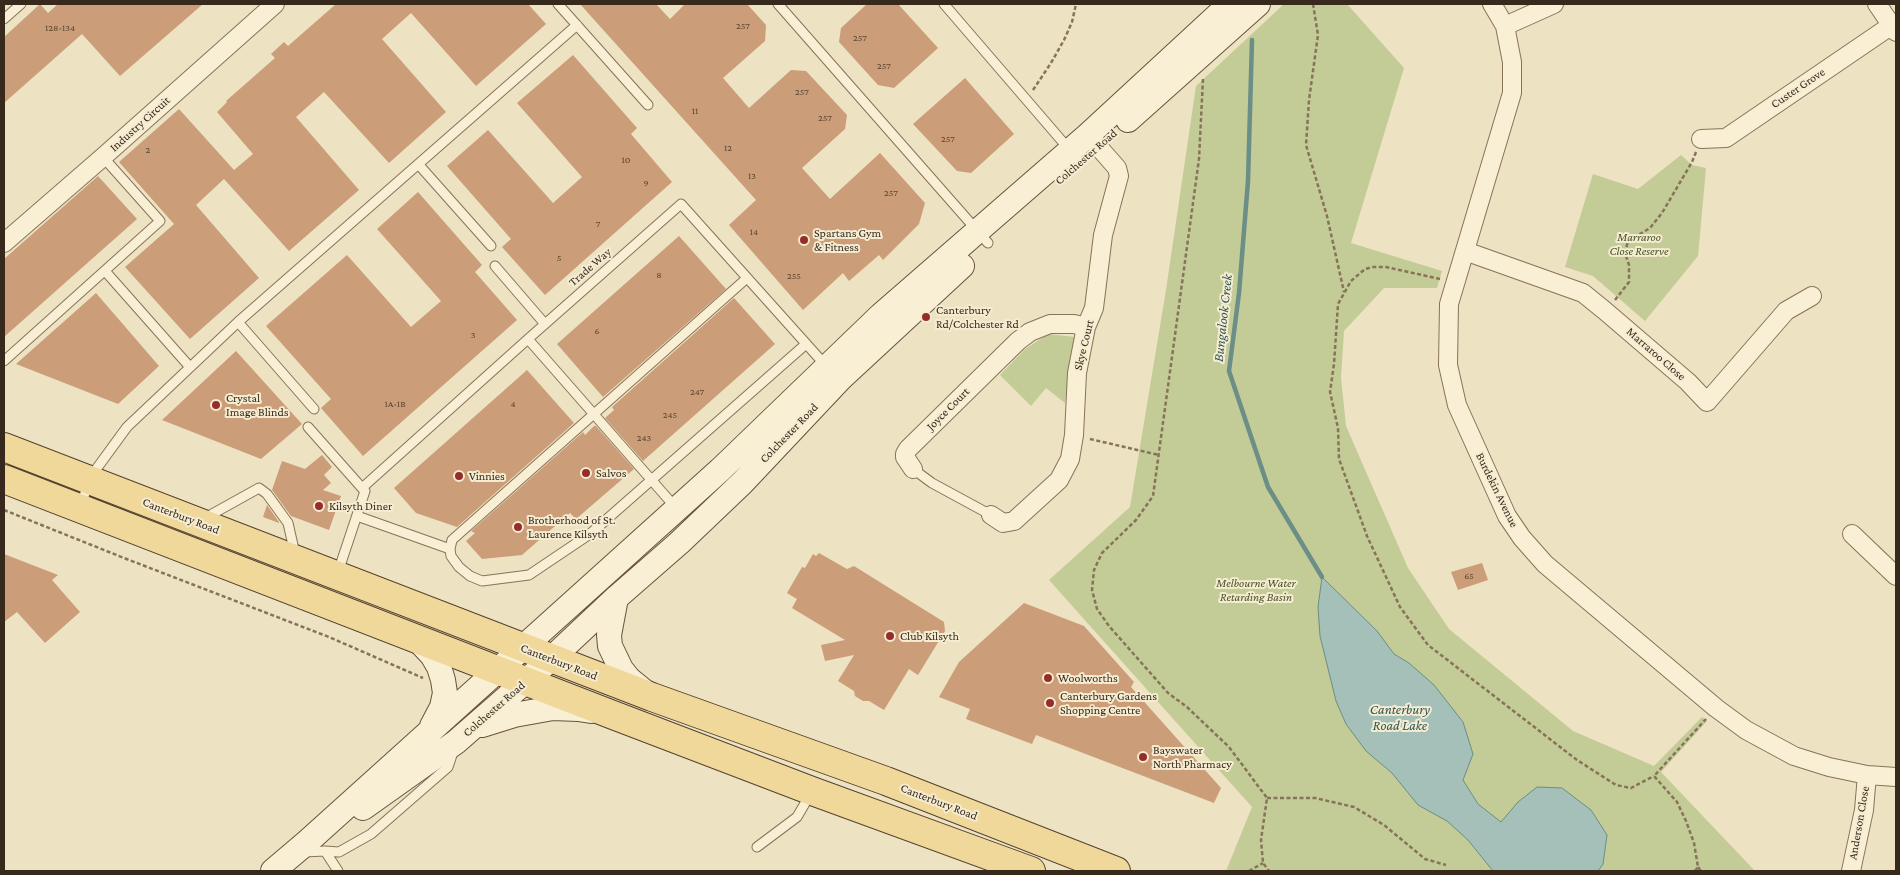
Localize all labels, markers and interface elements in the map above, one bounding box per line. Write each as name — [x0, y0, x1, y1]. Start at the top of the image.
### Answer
house number: 257 — [736, 20, 750, 32]
house number: 128-134 — [45, 22, 75, 34]
house number: 257 — [853, 32, 867, 44]
house number: 257 — [877, 60, 891, 72]
street label: Custer Grove — [1768, 65, 1828, 111]
house number: 257 — [795, 86, 809, 98]
street label: Industry Circuit — [107, 93, 173, 155]
house number: 11 — [692, 105, 698, 117]
house number: 257 — [818, 112, 832, 124]
street label: Colchester Road — [1052, 126, 1120, 188]
house number: 257 — [941, 133, 955, 145]
house number: 12 — [724, 142, 732, 154]
house number: 2 — [146, 144, 150, 156]
house number: 10 — [622, 154, 630, 166]
house number: 13 — [748, 170, 756, 182]
house number: 9 — [643, 177, 649, 189]
house number: 257 — [884, 187, 898, 199]
house number: 7 — [596, 218, 600, 230]
house number: 14 — [750, 226, 758, 238]
place label: Spartans Gym & Fitness — [814, 226, 881, 254]
park label: Marraroo Close Reserve — [1610, 230, 1668, 258]
marker: Spartans Gym & Fitness — [798, 234, 810, 246]
street label: Trade Way — [566, 245, 614, 289]
house number: 5 — [557, 252, 561, 264]
house number: 8 — [656, 269, 662, 281]
house number: 255 — [787, 270, 801, 282]
water label: Bungalook Creek — [1210, 273, 1236, 363]
place label: Canterbury Rd/Colchester Rd — [936, 303, 1019, 331]
marker: Canterbury Rd/Colchester Rd — [920, 311, 932, 323]
street label: Skye Court — [1071, 318, 1097, 372]
street label: Marraroo Close — [1623, 324, 1689, 384]
house number: 6 — [594, 325, 600, 337]
house number: 3 — [471, 329, 475, 341]
street label: Joyce Court — [923, 384, 973, 434]
house number: 247 — [690, 386, 704, 398]
place label: Crystal Image Blinds — [226, 391, 288, 419]
house number: 1A-1B — [384, 398, 406, 410]
house number: 4 — [510, 398, 516, 410]
marker: Crystal Image Blinds — [210, 399, 222, 411]
street label: Colchester Road — [757, 400, 821, 466]
house number: 245 — [663, 409, 677, 421]
house number: 243 — [637, 432, 651, 444]
street label: Burdekin Avenue — [1473, 450, 1521, 530]
place label: Salvos — [596, 466, 626, 480]
marker: Salvos — [580, 467, 592, 479]
place label: Vinnies — [469, 469, 505, 483]
marker: Vinnies — [453, 470, 465, 482]
street label: Canterbury Road — [140, 495, 222, 537]
place label: Kilsyth Diner — [329, 499, 392, 513]
marker: Kilsyth Diner — [313, 500, 325, 512]
place label: Brotherhood of St. Laurence Kilsyth — [528, 513, 615, 541]
marker: Brotherhood of St. Laurence Kilsyth — [512, 521, 524, 533]
house number: 65 — [1464, 570, 1474, 582]
park label: Melbourne Water Retarding Basin — [1216, 576, 1296, 604]
place label: Club Kilsyth — [900, 629, 959, 643]
marker: Club Kilsyth — [884, 630, 896, 642]
street label: Canterbury Road — [518, 641, 600, 683]
place label: Woolworths — [1058, 671, 1118, 685]
marker: Woolworths — [1042, 672, 1054, 684]
street label: Colchester Road — [460, 678, 528, 740]
place label: Canterbury Gardens Shopping Centre — [1060, 689, 1157, 717]
marker: Canterbury Gardens Shopping Centre — [1044, 697, 1056, 709]
water label: Canterbury Road Lake — [1370, 702, 1430, 734]
place label: Bayswater North Pharmacy — [1153, 743, 1232, 771]
marker: Bayswater North Pharmacy — [1137, 751, 1149, 763]
street label: Canterbury Road — [898, 781, 980, 823]
street label: Anderson Close — [1845, 785, 1873, 861]

